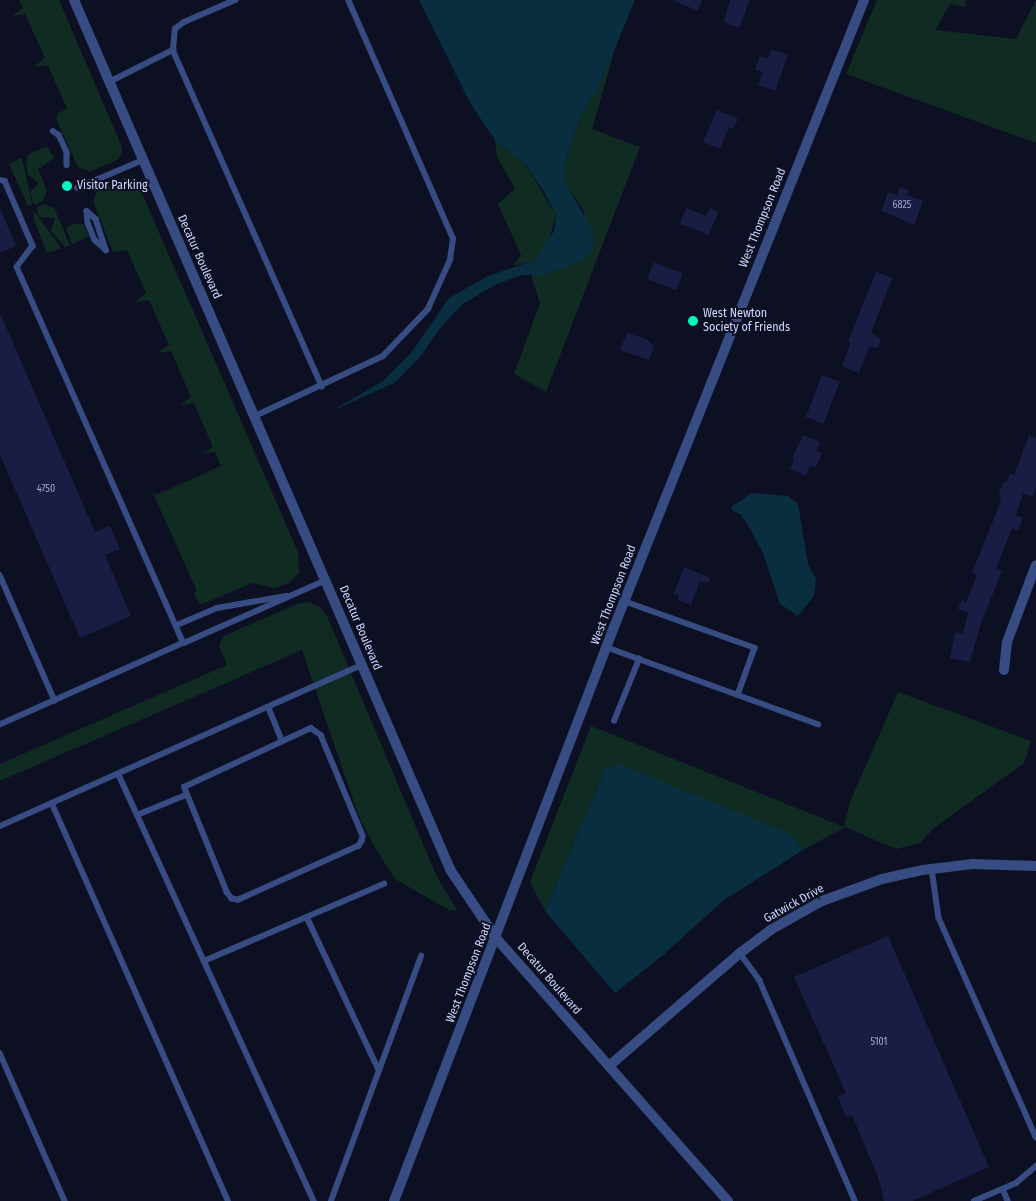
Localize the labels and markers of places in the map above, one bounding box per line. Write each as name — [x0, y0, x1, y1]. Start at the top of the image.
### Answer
place label: Visitor Parking — [77, 179, 148, 193]
marker: Visitor Parking — [61, 180, 73, 192]
place label: West Newton Society of Friends — [703, 307, 790, 335]
marker: West Newton Society of Friends — [687, 315, 699, 327]

